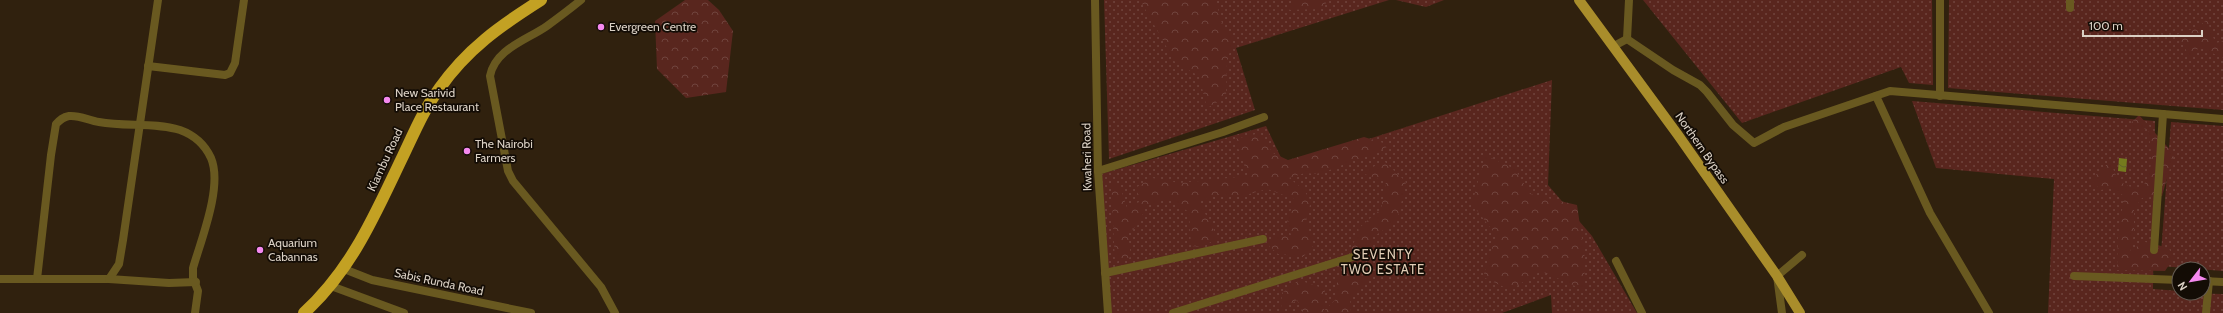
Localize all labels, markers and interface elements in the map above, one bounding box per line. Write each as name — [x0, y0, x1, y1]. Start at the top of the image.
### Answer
scale bar — [2083, 12, 2202, 38]
text: 100 m — [2089, 18, 2123, 33]
place label: Evergreen Centre — [609, 19, 696, 34]
marker: Evergreen Centre — [596, 22, 606, 32]
place label: New Sarivid Place Restaurant — [395, 85, 479, 114]
marker: New Sarivid Place Restaurant — [382, 95, 392, 105]
street label: Northern Bypass — [1672, 109, 1733, 186]
street label: Kwaheri Road — [1078, 123, 1095, 191]
street label: Kiambu Road — [363, 126, 406, 194]
place label: The Nairobi Farmers — [475, 136, 533, 165]
marker: The Nairobi Farmers — [462, 146, 472, 156]
place label: Aquarium Cabannas — [268, 235, 318, 264]
marker: Aquarium Cabannas — [255, 245, 265, 255]
district label: SEVENTY TWO ESTATE — [1341, 246, 1425, 277]
north arrow — [2171, 261, 2211, 301]
street label: Sabis Runda Road — [393, 265, 485, 298]
text: N — [2174, 279, 2190, 293]

